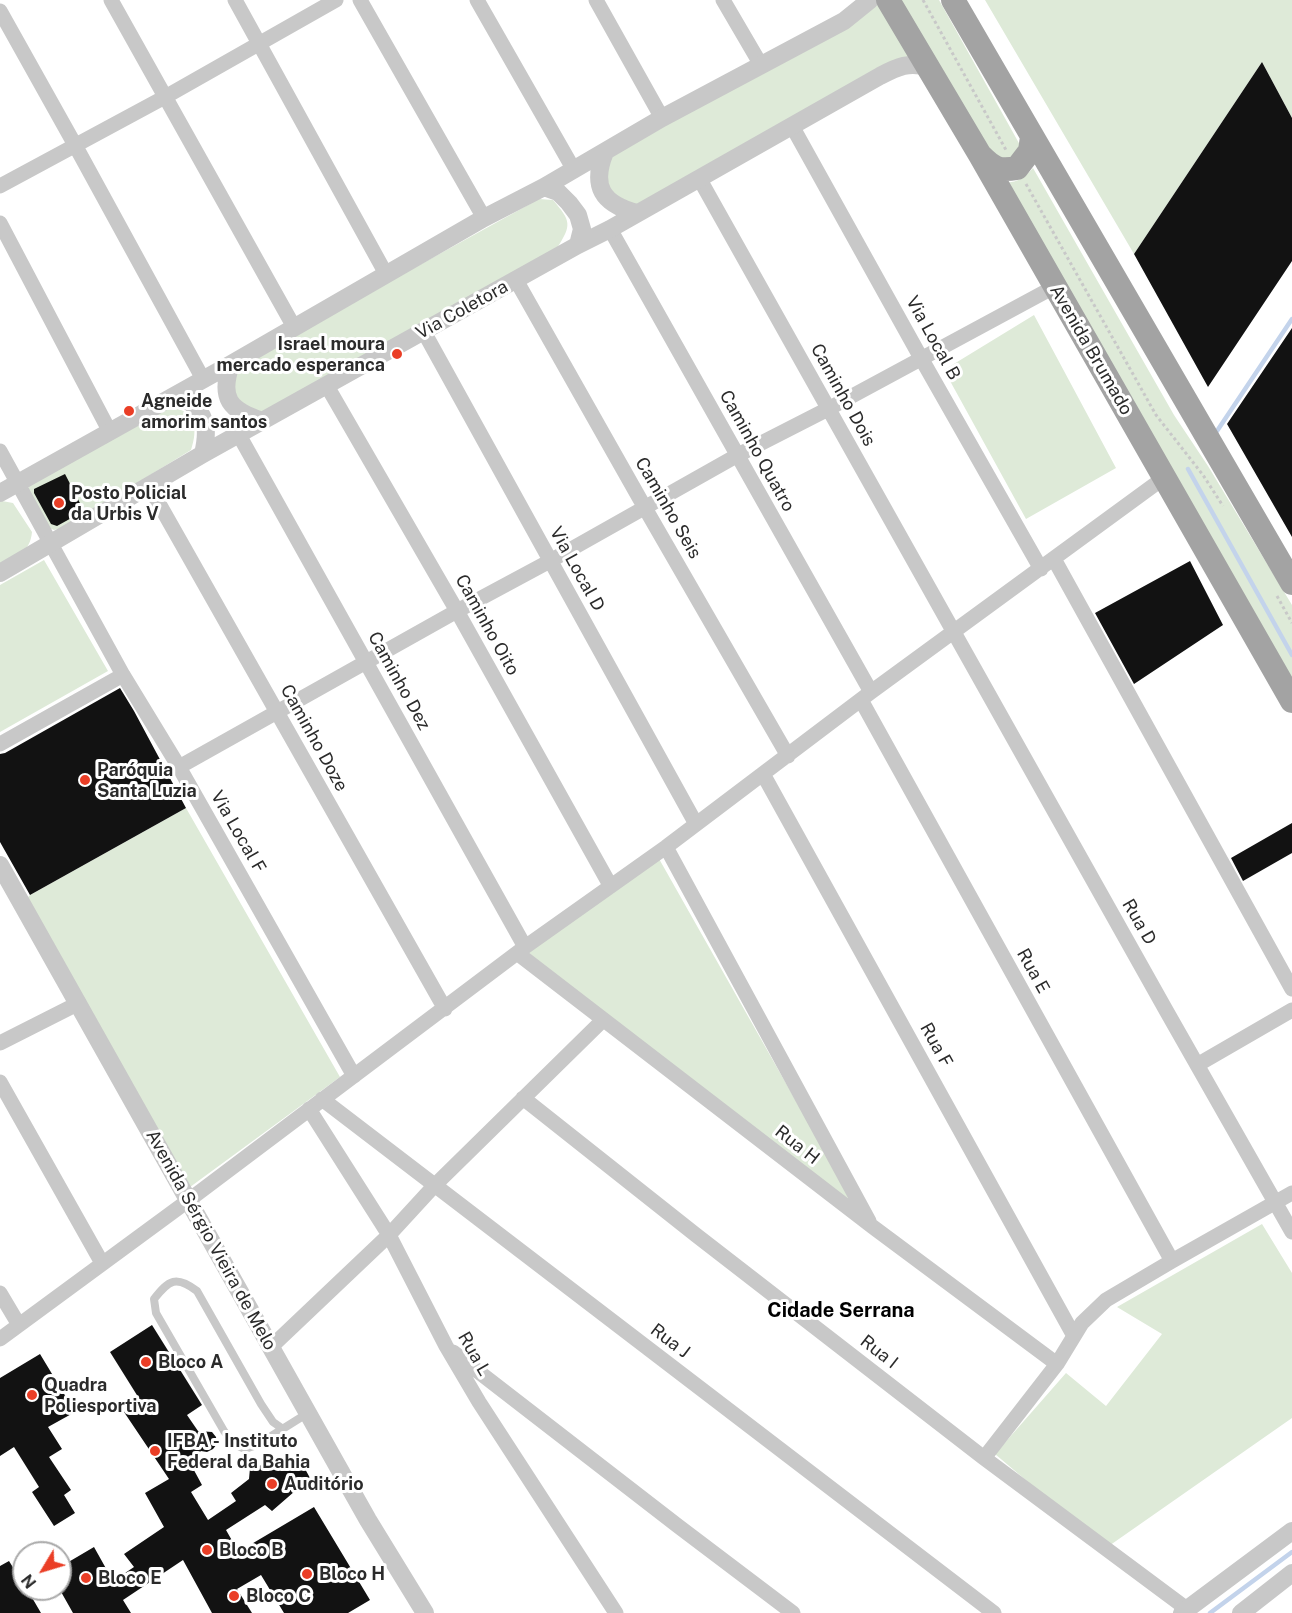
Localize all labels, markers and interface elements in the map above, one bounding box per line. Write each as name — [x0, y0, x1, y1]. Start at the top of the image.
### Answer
street label: Via Coletora — [412, 276, 512, 344]
street label: Avenida Brumado — [1045, 281, 1137, 419]
street label: Via Local B — [901, 292, 965, 384]
place label: Israel moura mercado esperanca — [217, 333, 385, 376]
street label: Caminho Dois — [806, 340, 880, 450]
marker: Israel moura mercado esperanca — [390, 347, 404, 361]
street label: Caminho Quatro — [715, 387, 799, 515]
place label: Agneide amorim santos — [141, 390, 267, 432]
marker: Agneide amorim santos — [122, 404, 136, 418]
street label: Caminho Seis — [630, 453, 706, 563]
place label: Posto Policial da Urbis V — [71, 482, 187, 524]
marker: Posto Policial da Urbis V — [52, 496, 66, 510]
street label: Via Local D — [545, 523, 609, 615]
street label: Caminho Oito — [450, 571, 524, 679]
street label: Caminho Dez — [363, 628, 435, 734]
street label: Caminho Doze — [276, 681, 352, 795]
place label: Paróquia Santa Luzia — [97, 759, 197, 802]
marker: Paróquia Santa Luzia — [78, 773, 92, 787]
street label: Via Local F — [206, 787, 270, 877]
street label: Rua D — [1117, 895, 1161, 949]
street label: Rua E — [1012, 945, 1054, 997]
street label: Rua F — [915, 1019, 957, 1071]
street label: Rua H — [770, 1121, 824, 1169]
street label: Avenida Sérgio Vieira de Melo — [141, 1126, 281, 1354]
district label: Cidade Serrana — [767, 1299, 915, 1323]
street label: Rua J — [646, 1319, 694, 1363]
street label: Rua L — [453, 1328, 495, 1380]
street label: Rua I — [856, 1331, 902, 1373]
place label: Bloco A — [158, 1351, 223, 1373]
marker: Bloco A — [139, 1355, 153, 1369]
place label: Quadra Poliesportiva — [44, 1374, 156, 1416]
marker: Quadra Poliesportiva — [25, 1388, 39, 1402]
place label: IFBA - Instituto Federal da Bahia — [167, 1430, 310, 1472]
marker: IFBA - Instituto Federal da Bahia — [148, 1444, 162, 1458]
place label: Auditório — [284, 1473, 364, 1495]
marker: Auditório — [265, 1477, 279, 1491]
place label: Bloco B — [219, 1539, 284, 1561]
north arrow — [12, 1541, 72, 1601]
marker: Bloco B — [200, 1543, 214, 1557]
place label: Bloco H — [319, 1563, 385, 1585]
place label: Bloco E — [98, 1567, 162, 1589]
marker: Bloco H — [300, 1567, 314, 1581]
text: N — [18, 1570, 40, 1592]
marker: Bloco E — [79, 1571, 93, 1585]
place label: Bloco C — [246, 1585, 311, 1607]
marker: Bloco C — [227, 1589, 241, 1603]

